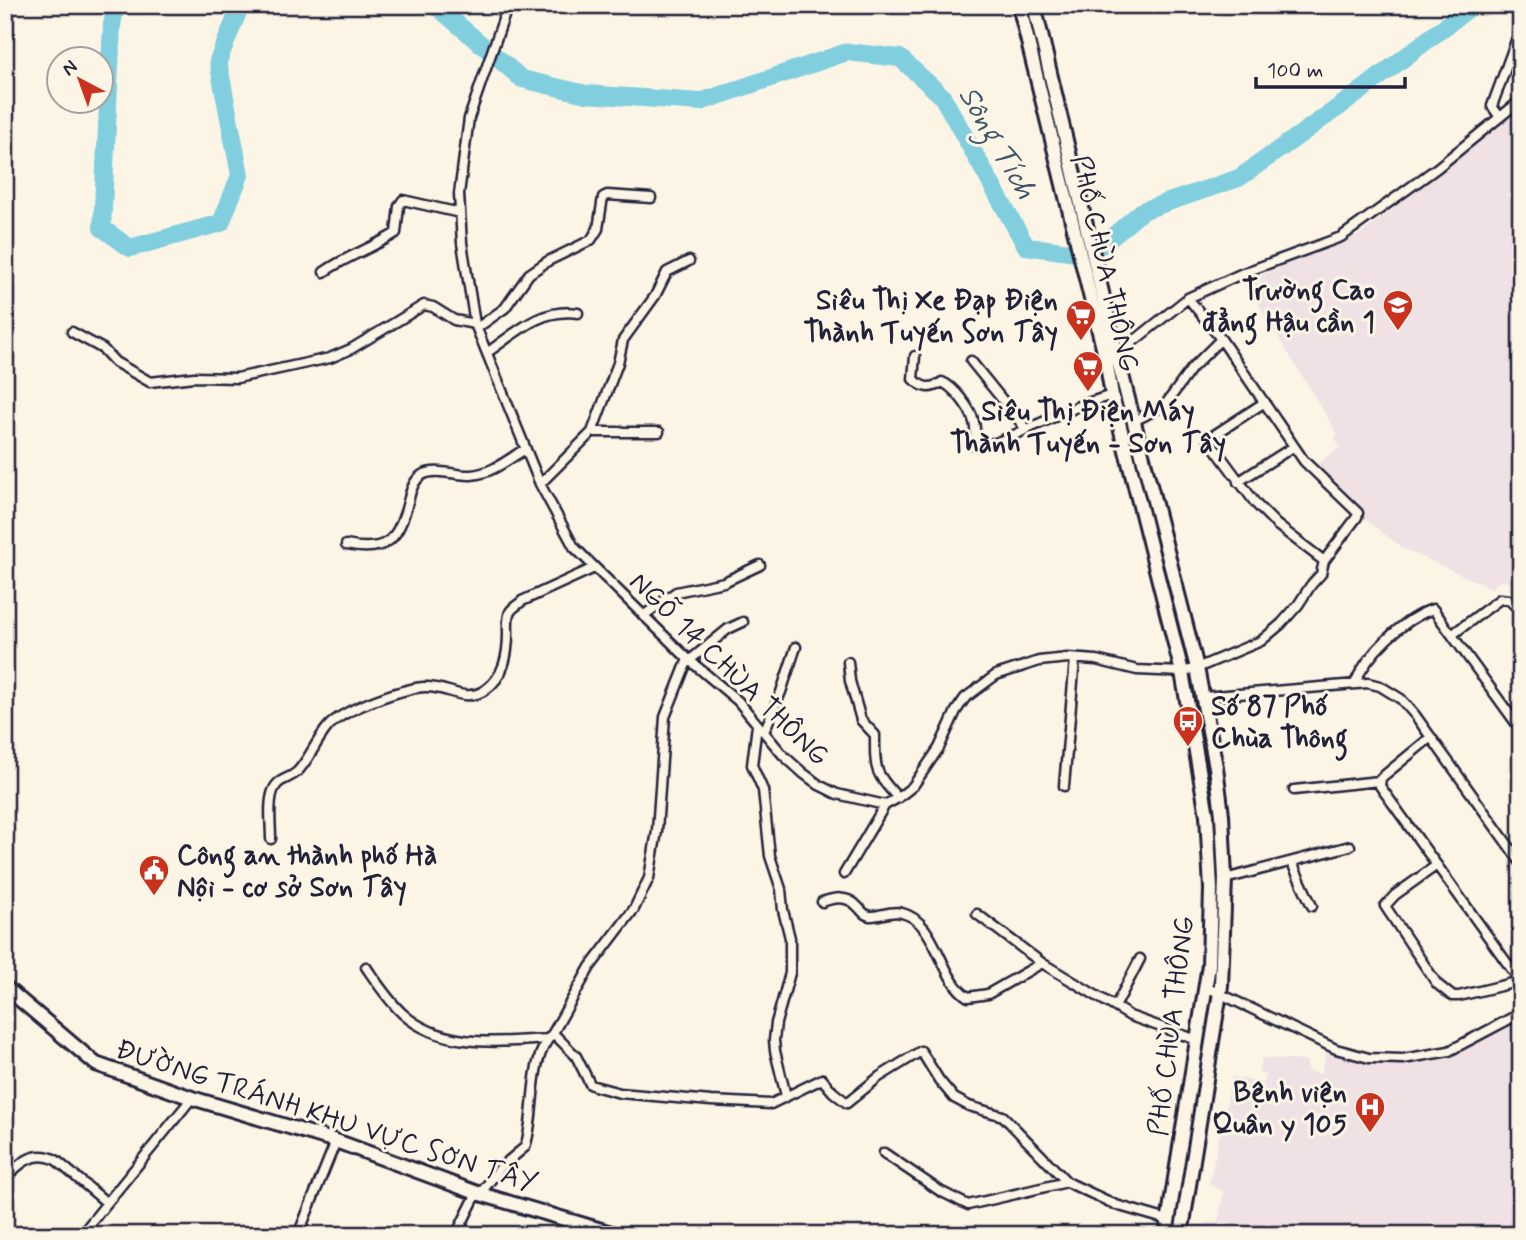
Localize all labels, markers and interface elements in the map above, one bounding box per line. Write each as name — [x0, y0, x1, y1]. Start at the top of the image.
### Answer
north arrow — [46, 46, 116, 116]
scale bar — [1256, 46, 1405, 90]
text: N — [57, 55, 83, 82]
text: 100 m — [1267, 57, 1323, 85]
water label: Sông Tích — [945, 79, 1045, 208]
street label: PHỐ CHÙA THÔNG — [1061, 152, 1146, 376]
place label: Trường Cao đẳng Hậu cần 1 — [1202, 273, 1375, 345]
place label: Siêu Thị Xe Đạp Điện Thành Tuyến Sơn Tây — [804, 283, 1058, 352]
school or university icon: Trường Cao đẳng Hậu cần 1 — [1381, 288, 1415, 332]
supermarket icon: Siêu Thị Xe Đạp Điện Thành Tuyến Sơn Tây — [1064, 298, 1098, 342]
supermarket icon: Siêu Thị Điện Máy Thành Tuyến - Sơn Tây — [1071, 349, 1105, 393]
place label: Siêu Thị Điện Máy Thành Tuyến - Sơn Tây — [950, 394, 1226, 463]
street label: NGÕ 14 CHÙA THÔNG — [620, 565, 836, 775]
place label: Số 87 Phố Chùa Thông — [1211, 689, 1348, 761]
bus stop icon: Số 87 Phố Chùa Thông — [1171, 704, 1205, 748]
place label: Công an thành phố Hà Nội - cơ sở Sơn Tây — [177, 838, 437, 907]
public building icon: Công an thành phố Hà Nội - cơ sở Sơn Tây — [137, 853, 171, 897]
street label: PHỐ CHÙA THÔNG — [1141, 914, 1204, 1138]
street label: ĐƯỜNG TRÁNH KHU VỰC SƠN TÂY — [111, 1031, 542, 1203]
place label: Bệnh viện Quân y 105 — [1212, 1075, 1347, 1144]
hospital icon: Bệnh viện Quân y 105 — [1353, 1090, 1387, 1134]

